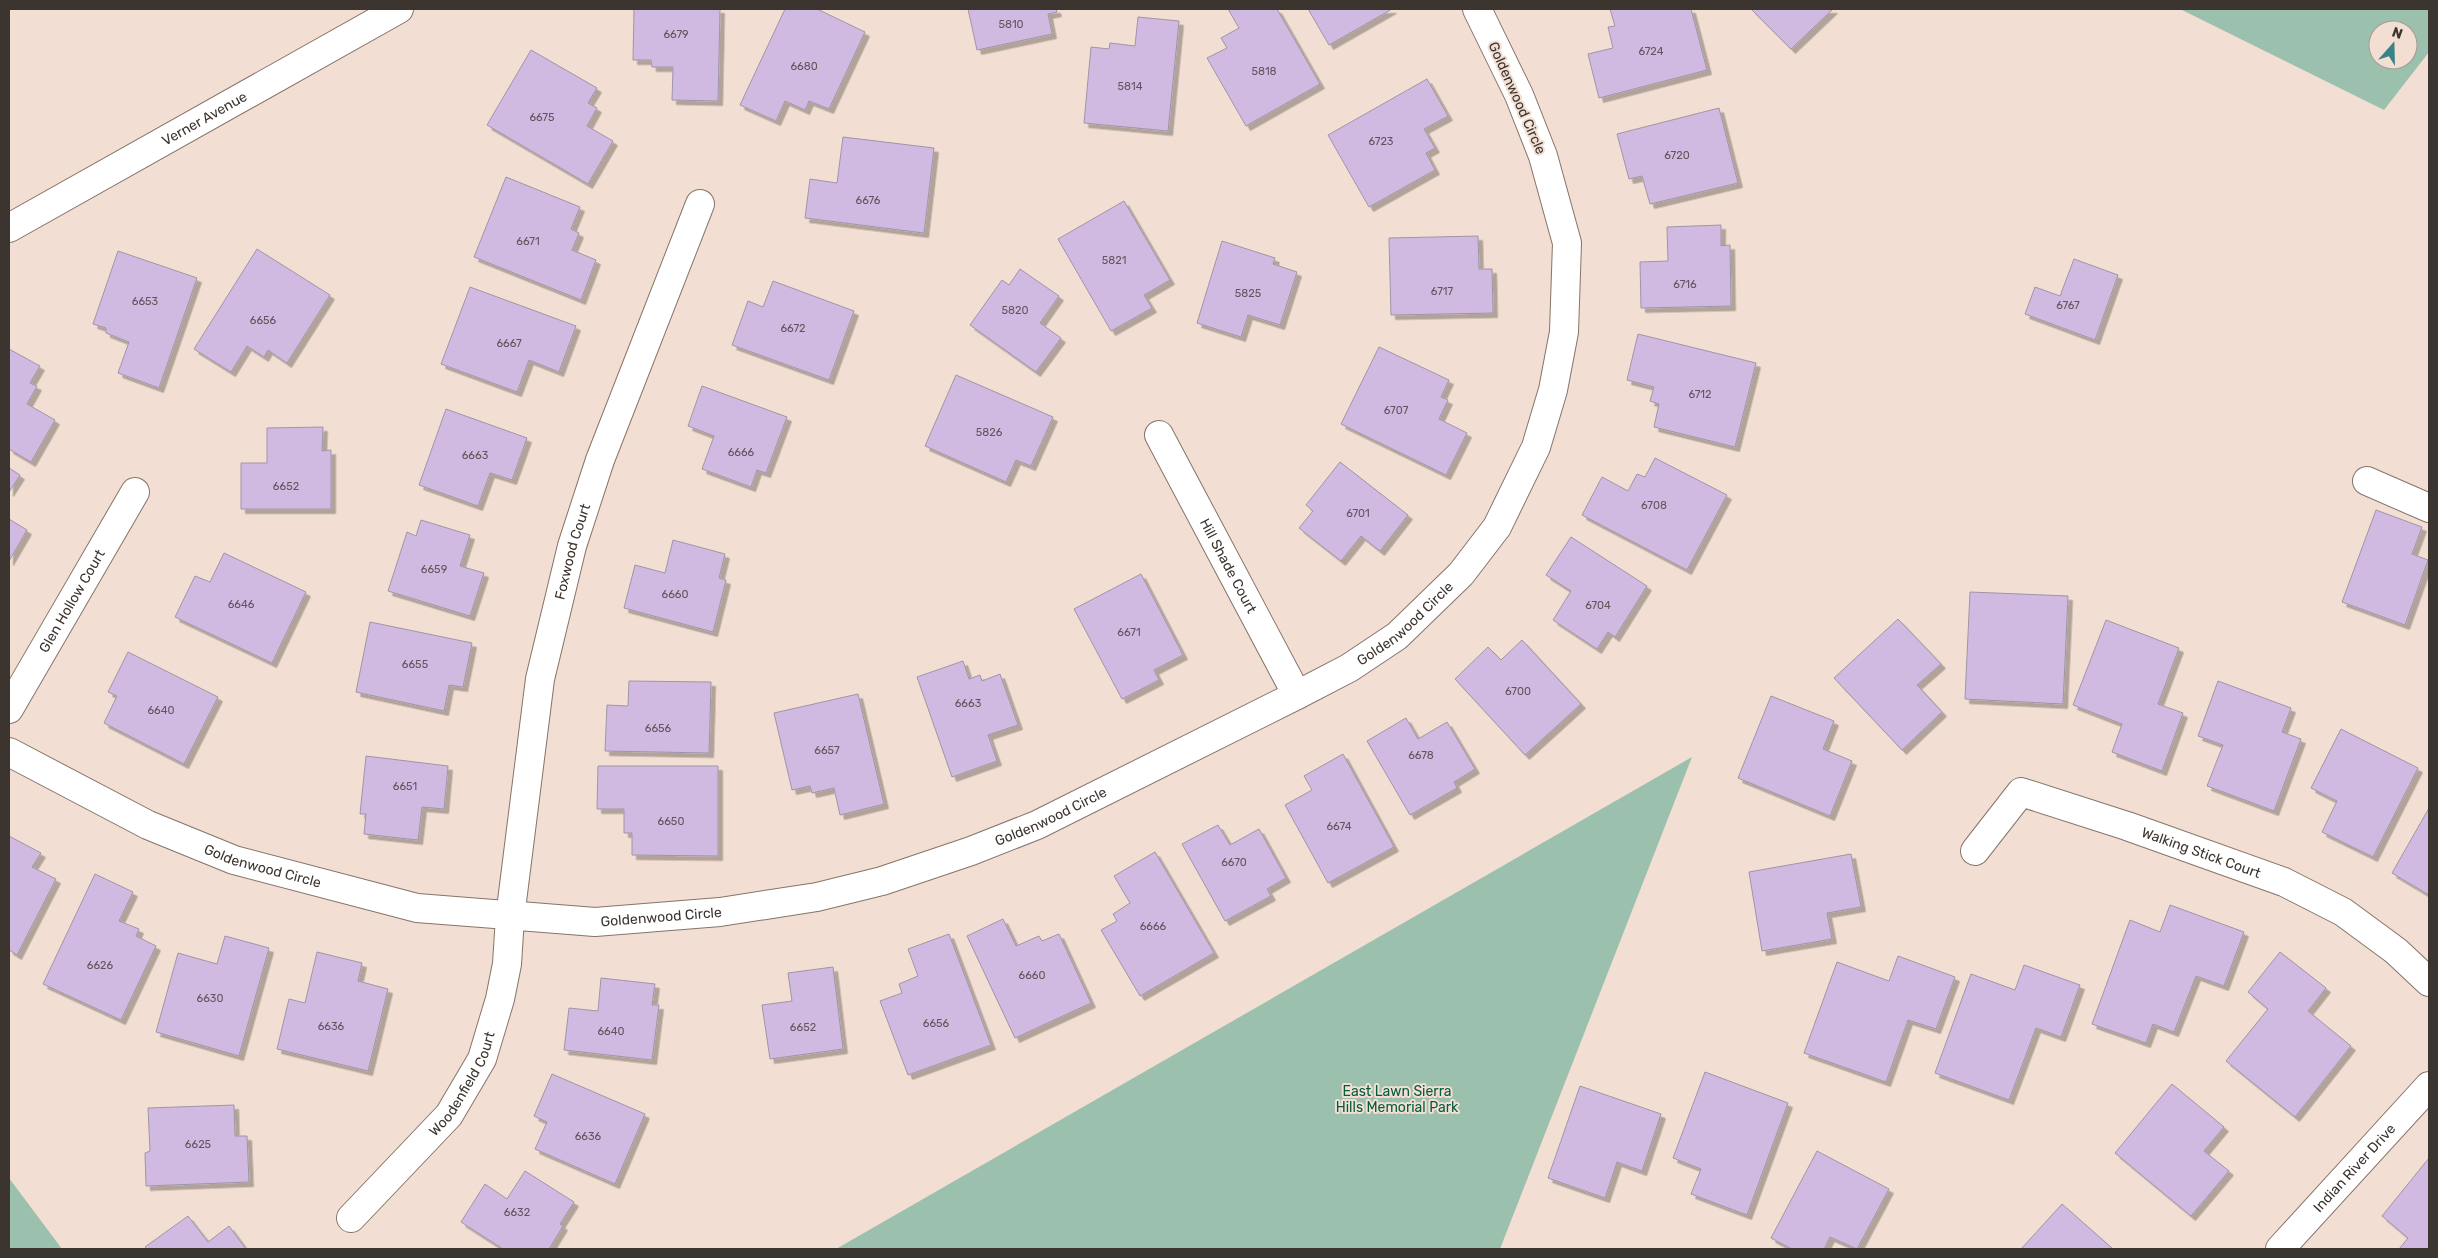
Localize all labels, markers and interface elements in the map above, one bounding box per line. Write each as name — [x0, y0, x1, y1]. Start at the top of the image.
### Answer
house number: 5810 — [998, 18, 1024, 31]
north arrow — [2368, 20, 2418, 70]
text: N — [2390, 24, 2405, 43]
house number: 6679 — [663, 28, 689, 41]
street label: Goldenwood Circle — [1485, 39, 1549, 157]
house number: 6724 — [1638, 45, 1664, 58]
house number: 6680 — [790, 60, 818, 73]
house number: 5818 — [1251, 65, 1277, 78]
house number: 5814 — [1117, 80, 1143, 93]
street label: Verner Avenue — [159, 88, 250, 149]
house number: 6675 — [529, 111, 555, 124]
house number: 6723 — [1368, 135, 1394, 148]
house number: 6720 — [1664, 149, 1690, 162]
house number: 6676 — [856, 194, 881, 207]
house number: 6671 — [516, 235, 540, 248]
house number: 5821 — [1102, 254, 1126, 267]
house number: 6716 — [1673, 278, 1697, 291]
house number: 6717 — [1431, 285, 1453, 298]
house number: 5825 — [1235, 287, 1262, 300]
house number: 6653 — [132, 295, 159, 308]
house number: 6767 — [2056, 299, 2080, 312]
house number: 5820 — [1002, 304, 1028, 317]
house number: 6656 — [250, 314, 277, 327]
house number: 6672 — [780, 322, 806, 335]
house number: 6667 — [496, 337, 522, 350]
house number: 6712 — [1688, 388, 1712, 401]
house number: 6707 — [1384, 404, 1409, 417]
house number: 5826 — [976, 426, 1003, 439]
house number: 6666 — [728, 446, 755, 459]
house number: 6663 — [462, 449, 489, 462]
house number: 6652 — [273, 480, 299, 493]
house number: 6708 — [1641, 499, 1667, 512]
street label: Foxwood Court — [551, 501, 594, 601]
house number: 6701 — [1346, 507, 1370, 520]
street label: Hill Shade Court — [1196, 515, 1261, 616]
street label: Glen Hollow Court — [35, 546, 109, 656]
house number: 6659 — [421, 563, 447, 576]
street label: Goldenwood Circle — [1354, 578, 1457, 669]
house number: 6660 — [662, 588, 688, 601]
house number: 6646 — [228, 598, 255, 611]
house number: 6704 — [1585, 599, 1611, 612]
house number: 6671 — [1117, 626, 1141, 639]
house number: 6655 — [402, 658, 429, 671]
house number: 6700 — [1505, 685, 1531, 698]
house number: 6663 — [955, 697, 982, 710]
house number: 6640 — [147, 704, 175, 717]
house number: 6656 — [645, 722, 672, 735]
house number: 6657 — [814, 744, 840, 757]
house number: 6678 — [1408, 749, 1434, 762]
house number: 6651 — [393, 780, 417, 793]
street label: Goldenwood Circle — [992, 783, 1110, 849]
house number: 6650 — [658, 815, 684, 828]
house number: 6674 — [1326, 820, 1352, 833]
street label: Walking Stick Court — [2139, 823, 2264, 882]
street label: Goldenwood Circle — [202, 840, 323, 891]
house number: 6670 — [1221, 856, 1247, 869]
street label: Goldenwood Circle — [600, 903, 723, 930]
house number: 6666 — [1140, 920, 1167, 933]
house number: 6626 — [87, 959, 114, 972]
house number: 6660 — [1019, 969, 1045, 982]
house number: 6630 — [197, 992, 223, 1005]
house number: 6656 — [923, 1017, 950, 1030]
house number: 6636 — [318, 1020, 345, 1033]
house number: 6652 — [790, 1021, 816, 1034]
house number: 6640 — [597, 1025, 625, 1038]
street label: Woodenfield Court — [425, 1029, 498, 1139]
park label: East Lawn Sierra Hills Memorial Park — [1336, 1083, 1459, 1116]
street label: Indian River Drive — [2310, 1120, 2399, 1216]
house number: 6636 — [575, 1130, 602, 1143]
house number: 6625 — [185, 1138, 212, 1151]
house number: 6632 — [504, 1206, 530, 1219]

